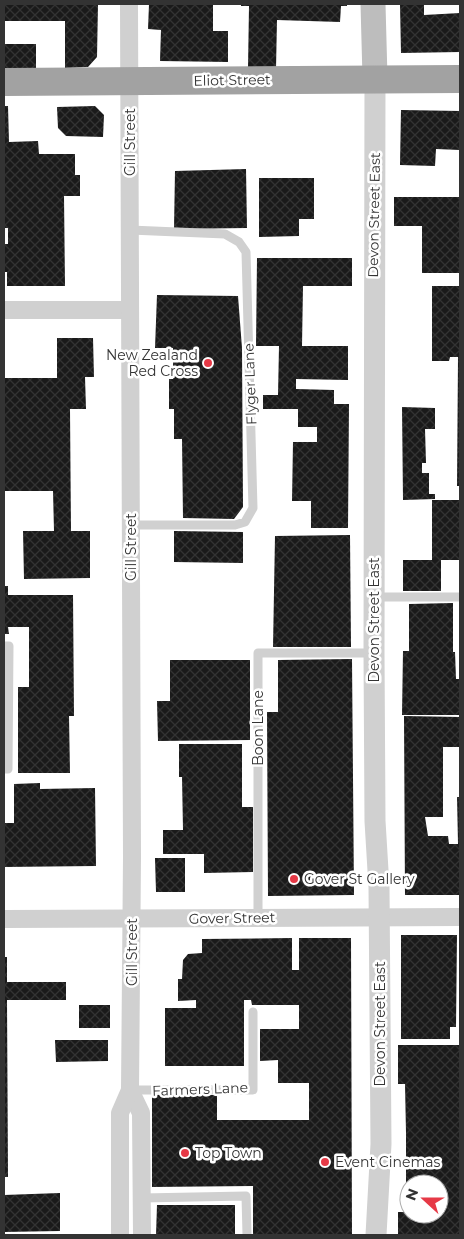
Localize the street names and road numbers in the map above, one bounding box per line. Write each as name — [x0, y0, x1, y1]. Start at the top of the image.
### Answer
street label: Eliot Street — [193, 70, 271, 90]
street label: Gill Street — [121, 108, 139, 176]
street label: Devon Street East — [364, 152, 384, 278]
street label: Flyger Lane — [240, 343, 260, 425]
street label: Gill Street — [122, 513, 140, 581]
street label: Devon Street East — [365, 557, 383, 683]
street label: Boon Lane — [249, 690, 267, 766]
street label: Gover Street — [188, 908, 276, 928]
street label: Gill Street — [123, 918, 141, 986]
street label: Devon Street East — [371, 961, 389, 1087]
street label: Farmers Lane — [152, 1078, 248, 1100]

